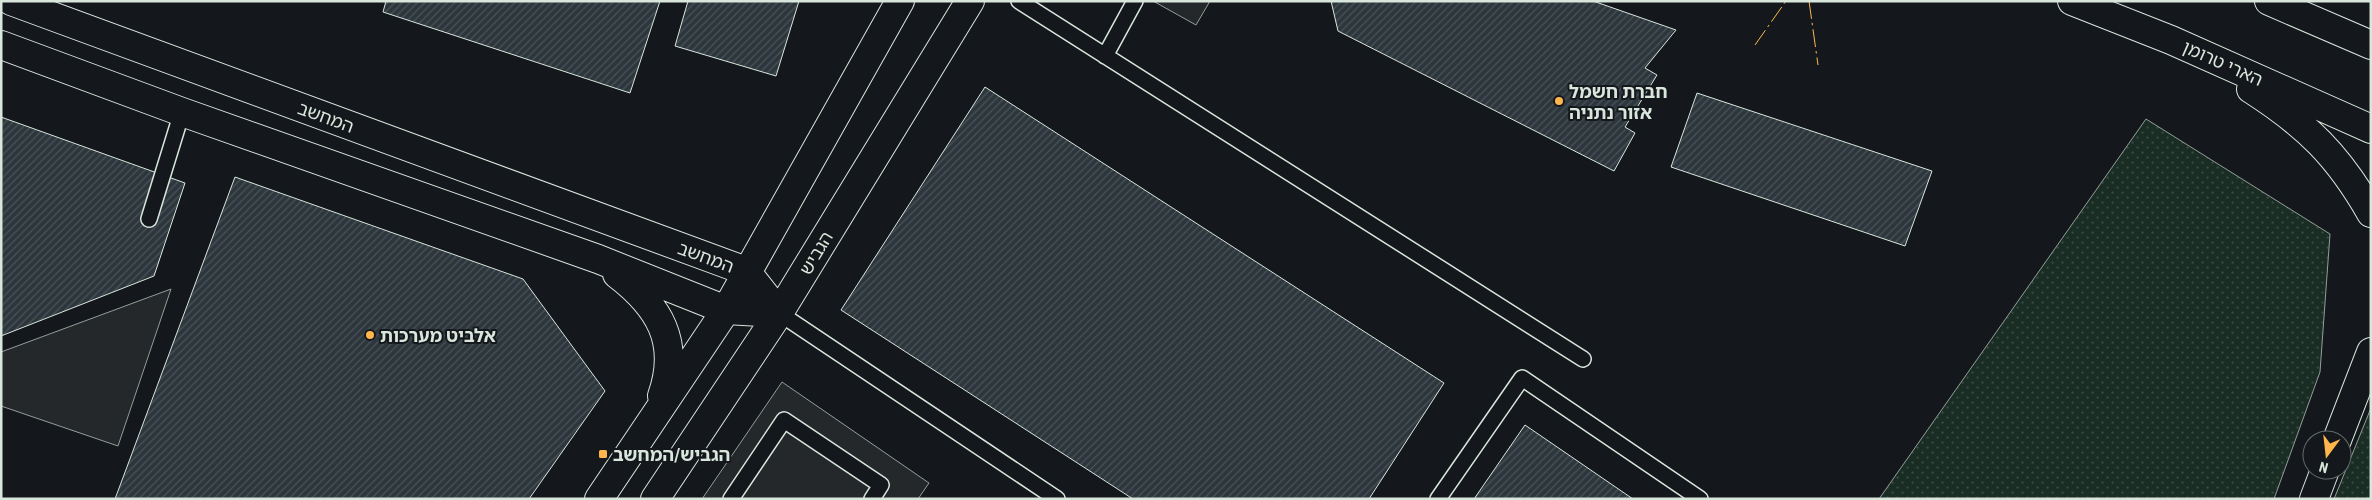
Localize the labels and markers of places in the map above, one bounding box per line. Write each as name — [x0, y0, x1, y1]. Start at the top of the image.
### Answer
place label: חברת חשמל אזור נתניה — [1569, 81, 1668, 123]
marker: חברת חשמל אזור נתניה — [1553, 95, 1565, 107]
place label: אלביט מערכות — [380, 325, 496, 346]
marker: אלביט מערכות — [364, 329, 376, 341]
place label: הגביש/המחשב — [613, 444, 730, 465]
marker: הגביש/המחשב — [597, 448, 609, 460]

